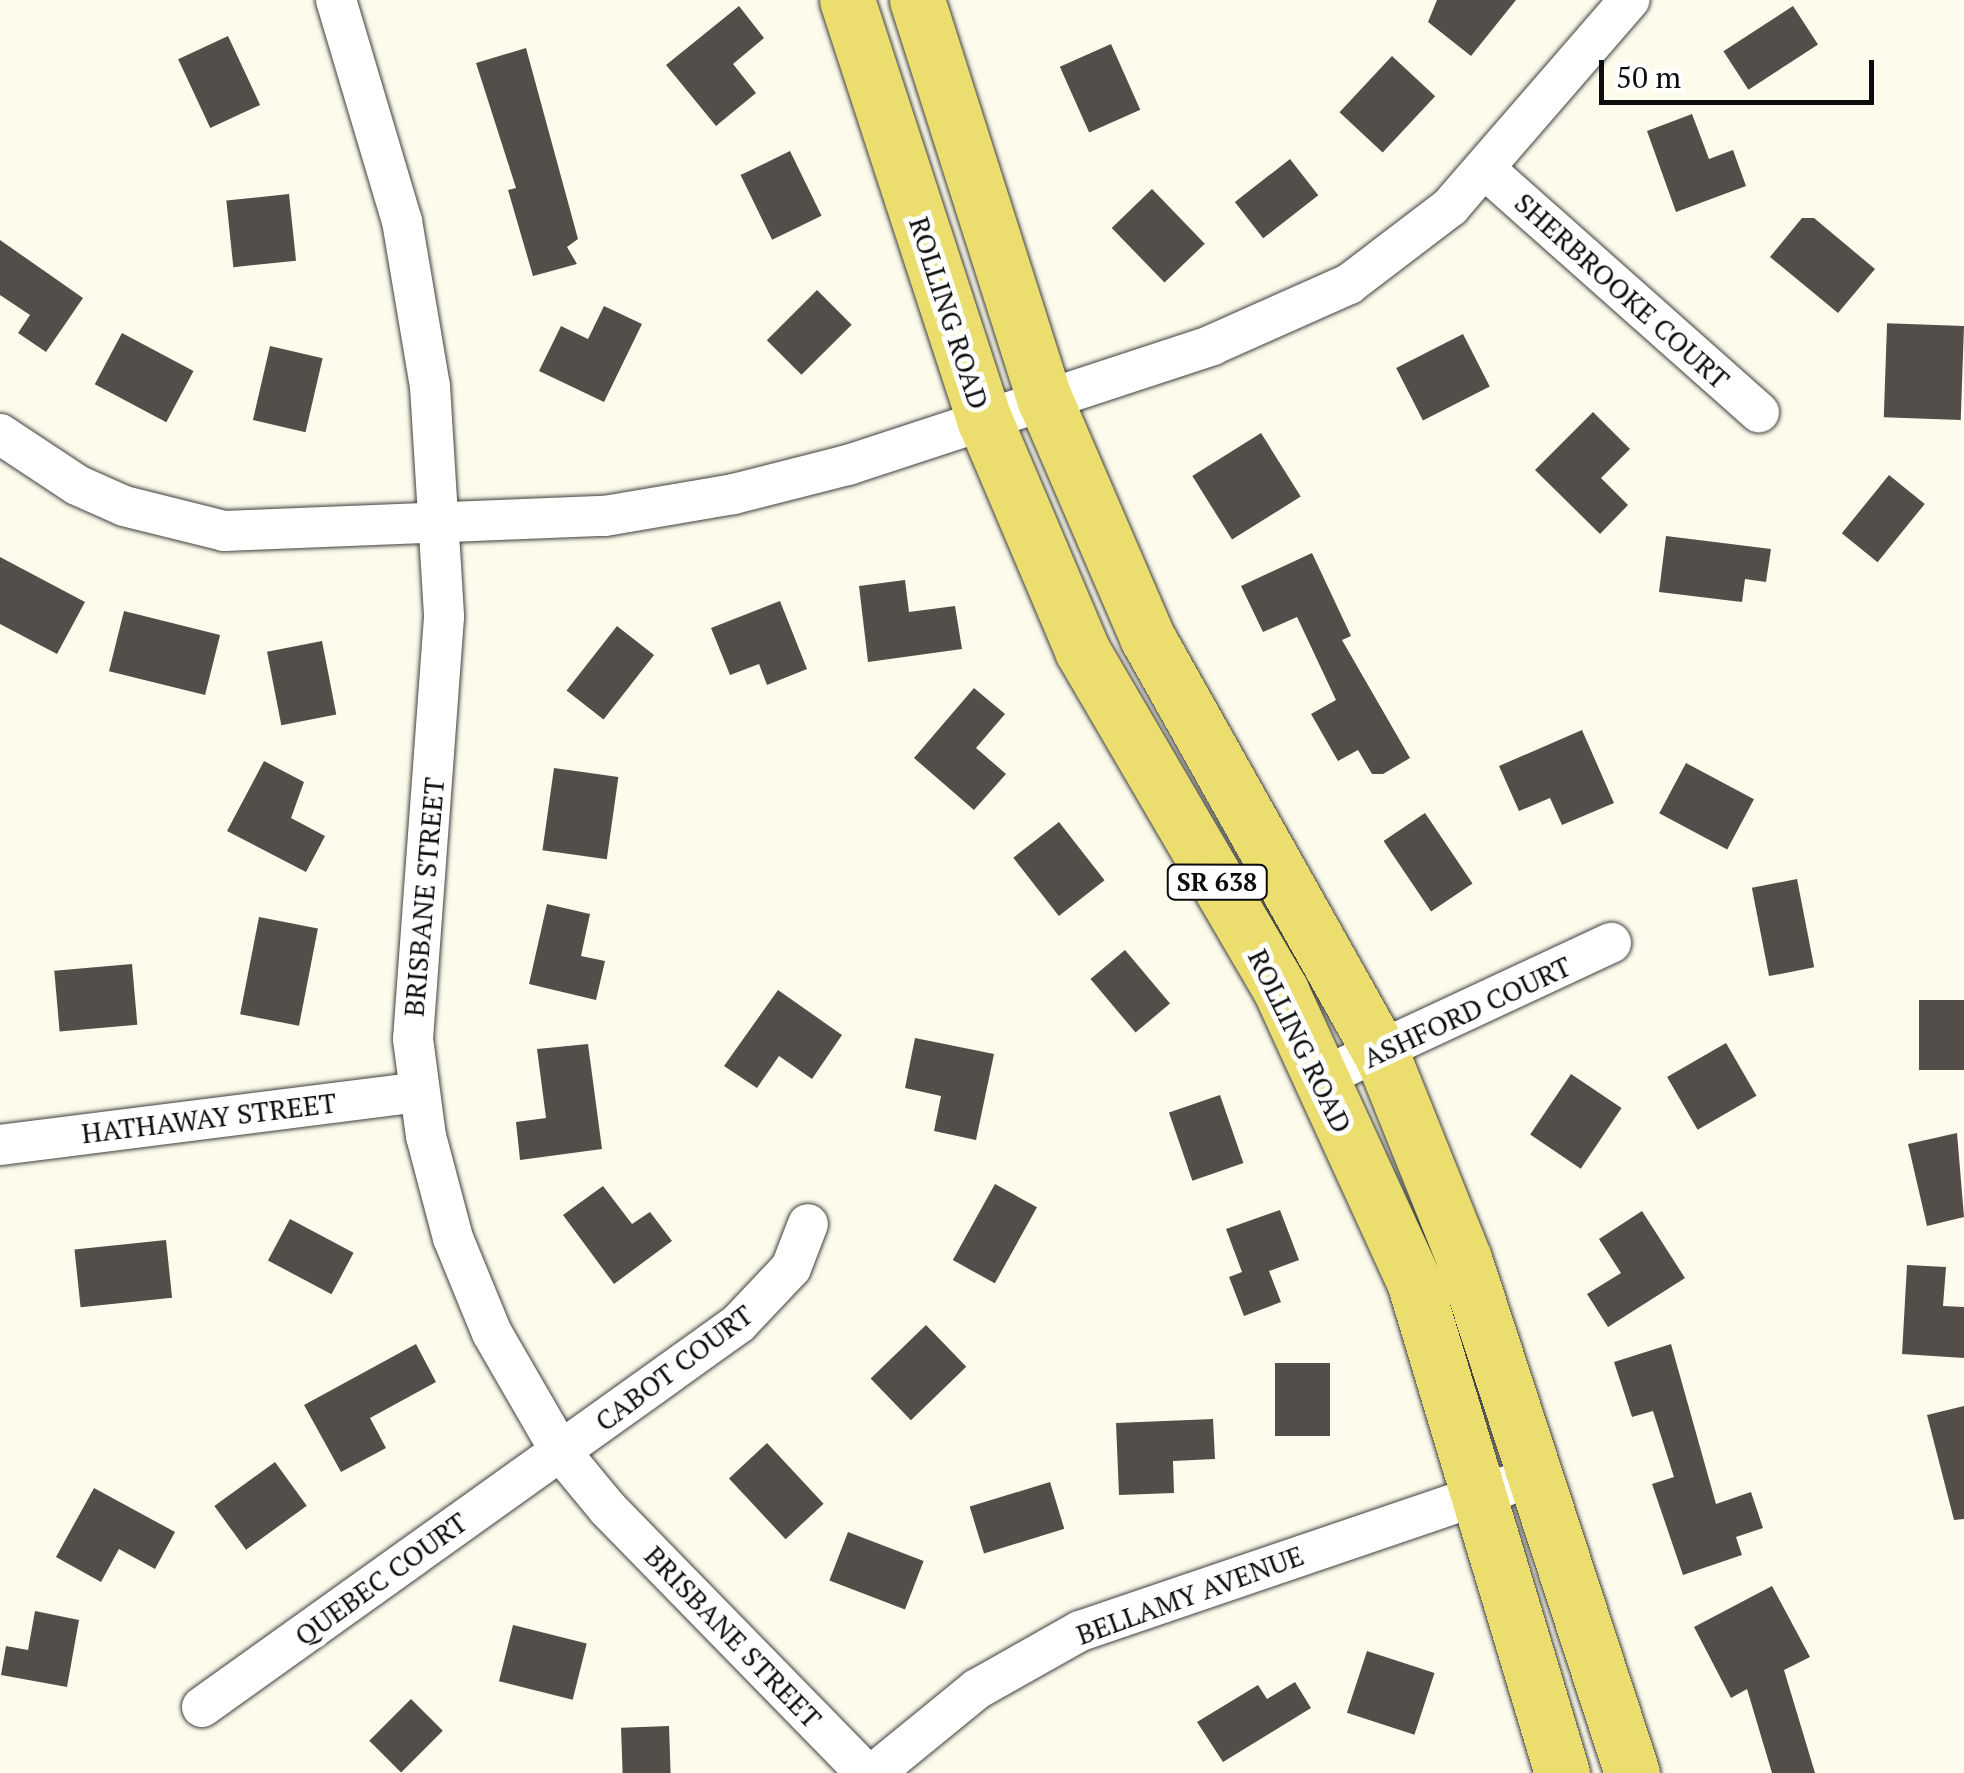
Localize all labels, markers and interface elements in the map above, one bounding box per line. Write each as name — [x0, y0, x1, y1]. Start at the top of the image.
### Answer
scale bar — [1604, 40, 1879, 102]
text: 50 m — [1616, 57, 1681, 97]
street label: SHERBROOKE COURT — [1508, 186, 1736, 396]
street label: ROLLING ROAD — [902, 213, 996, 413]
street label: BRISBANE STREET — [397, 776, 451, 1018]
road number: SR 638 — [1164, 862, 1270, 902]
street label: ROLLING ROAD — [1241, 944, 1359, 1138]
street label: ASHFORD COURT — [1358, 949, 1576, 1075]
street label: HATHAWAY STREET — [80, 1086, 338, 1150]
street label: CABOT COURT — [589, 1298, 759, 1438]
street label: QUEBEC COURT — [288, 1505, 474, 1653]
street label: BELLAMY AVENUE — [1072, 1538, 1308, 1652]
street label: BRISBANE STREET — [638, 1539, 828, 1735]

